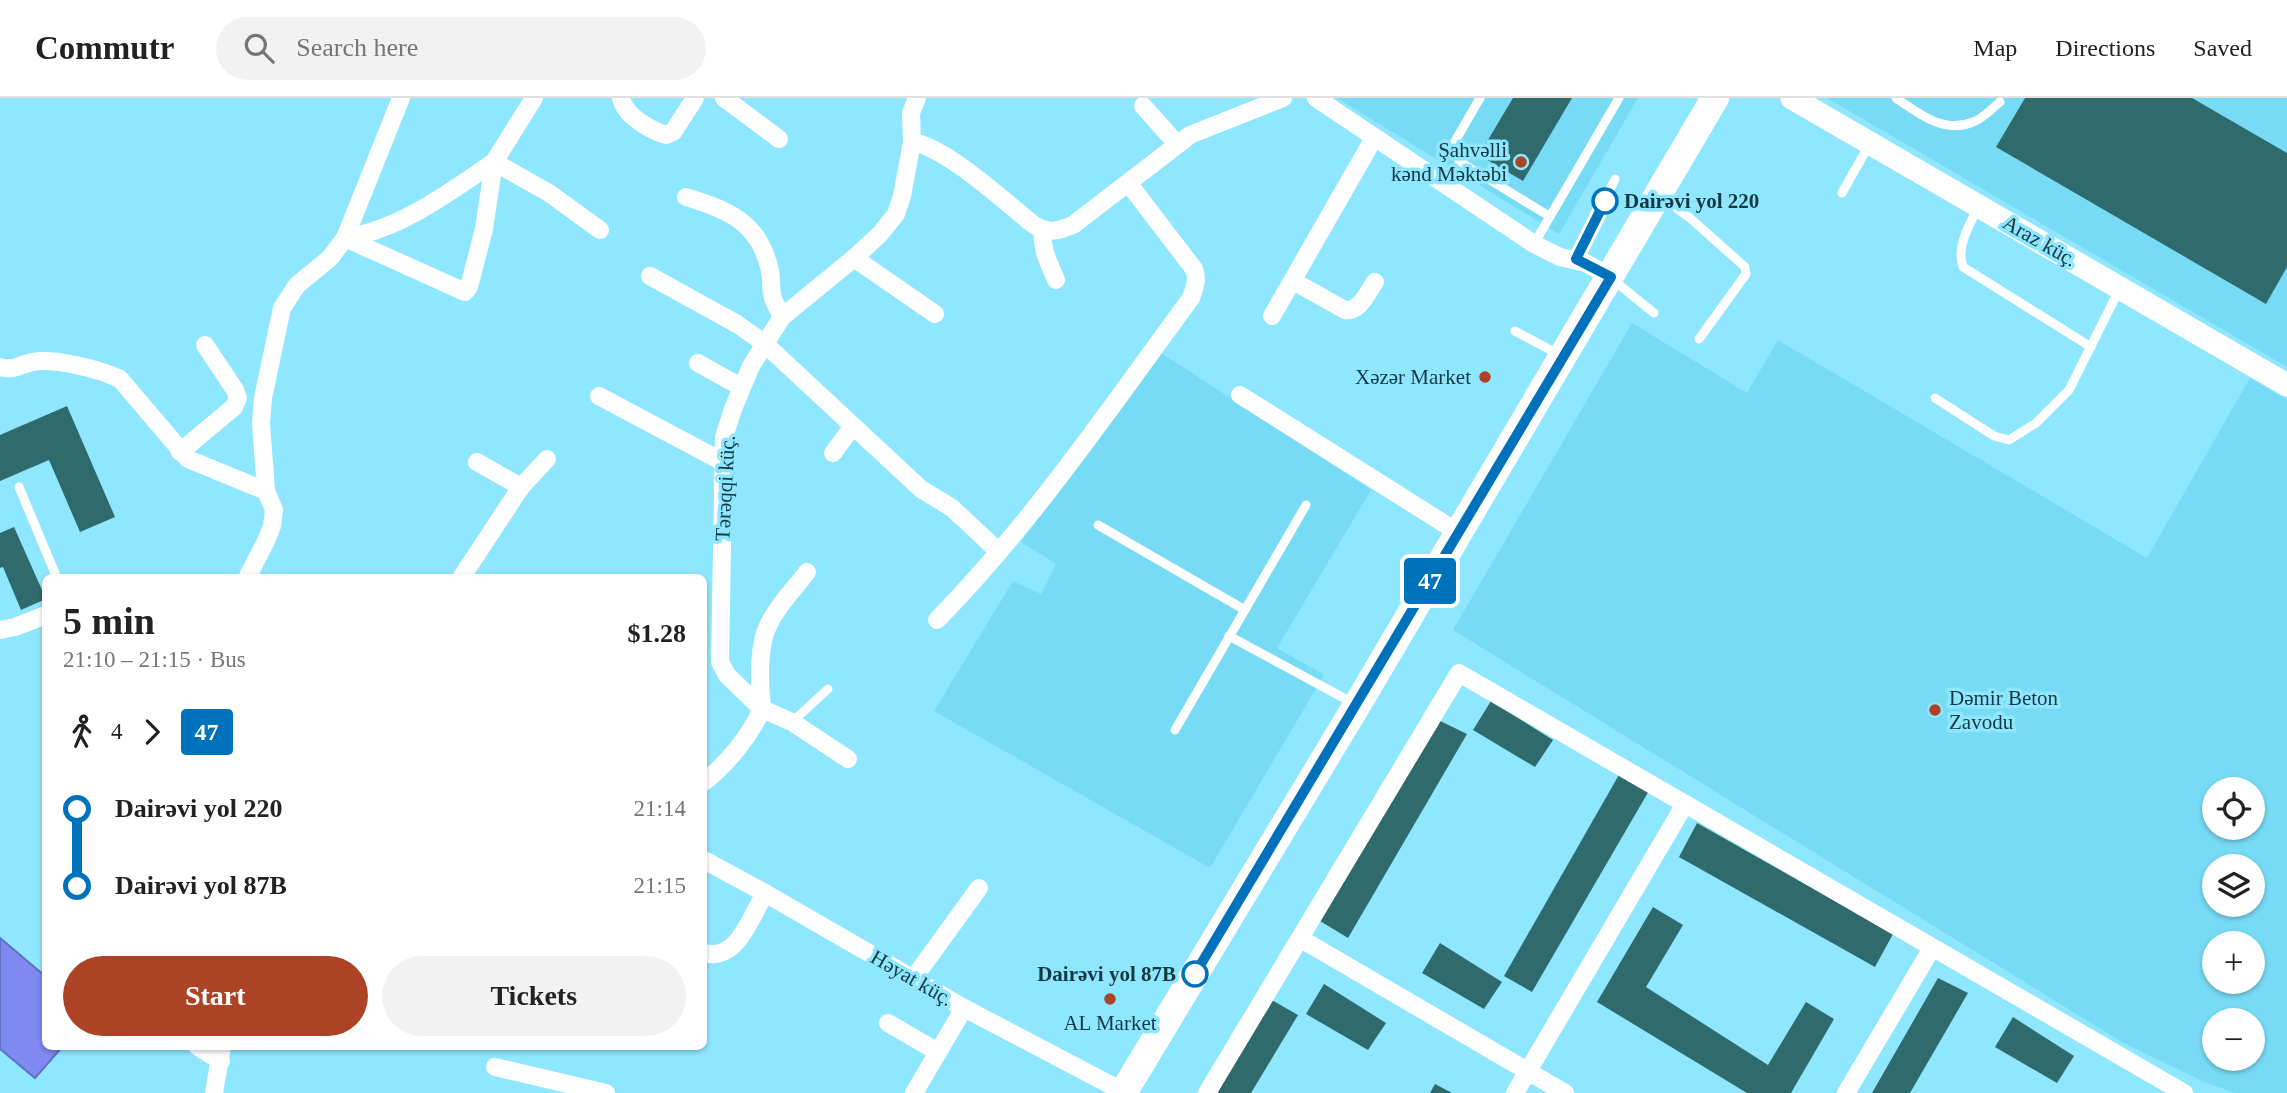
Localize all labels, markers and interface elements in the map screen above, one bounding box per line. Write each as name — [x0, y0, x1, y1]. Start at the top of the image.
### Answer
search box — [216, 17, 706, 80]
icon: search — [240, 29, 278, 67]
text: Commutr — [35, 30, 174, 66]
text: Search here — [296, 33, 418, 62]
text: Map — [1973, 35, 2017, 61]
text: Directions — [2055, 35, 2155, 61]
text: Saved — [2193, 35, 2252, 61]
place label: Şahvəlli kənd Məktəbi — [1391, 138, 1507, 186]
marker: Şahvəlli kənd Məktəbi — [1513, 154, 1529, 170]
marker: Dairəvi yol 220 — [1592, 188, 1618, 214]
place label: Dairəvi yol 220 — [1624, 189, 1759, 213]
street label: Araz küç. — [1999, 210, 2081, 272]
place label: Xəzər Market — [1355, 365, 1471, 389]
marker: Xəzər Market — [1477, 369, 1493, 385]
street label: Tərəqqi küç. — [710, 434, 740, 542]
line badge: 47 — [1398, 558, 1462, 604]
text: 47 — [1418, 568, 1442, 594]
text: 5 min — [63, 600, 155, 642]
text: $1.28 — [628, 619, 686, 648]
text: 21:10 – 21:15 · Bus — [63, 647, 246, 672]
place label: Dəmir Beton Zavodu — [1949, 686, 2059, 734]
marker: Dəmir Beton Zavodu — [1927, 702, 1943, 718]
icon: walk — [63, 713, 101, 751]
icon: forward — [133, 713, 171, 751]
text: 4 — [111, 719, 123, 744]
text: 47 — [195, 719, 219, 745]
map controls — [2202, 777, 2265, 1071]
button: locate — [2202, 777, 2265, 840]
text: Dairəvi yol 220 — [115, 794, 283, 823]
text: 21:14 — [634, 796, 686, 821]
button: layers — [2202, 854, 2265, 917]
text: Dairəvi yol 87B — [115, 871, 287, 900]
text: 21:15 — [634, 873, 686, 898]
button: + — [2202, 931, 2265, 994]
street label: Həyat küç. — [867, 945, 957, 1011]
button: Start — [63, 956, 368, 1036]
button: Tickets — [382, 956, 686, 1036]
marker: Dairəvi yol 87B — [1182, 961, 1208, 987]
place label: Dairəvi yol 87B — [1037, 962, 1176, 986]
marker: AL Market — [1102, 991, 1118, 1007]
button: − — [2202, 1008, 2265, 1071]
place label: AL Market — [1063, 1011, 1157, 1035]

